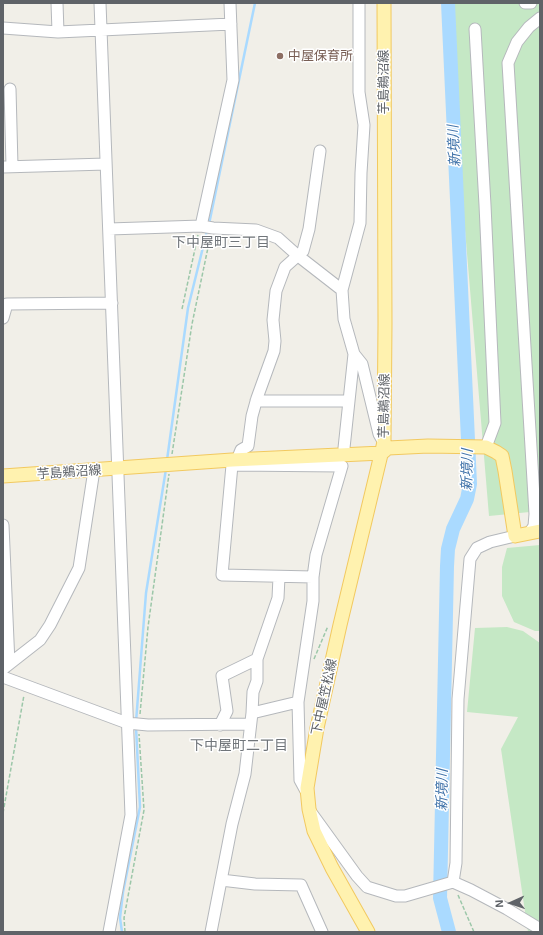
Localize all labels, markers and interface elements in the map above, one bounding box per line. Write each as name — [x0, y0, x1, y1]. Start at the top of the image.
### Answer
place label: 中屋保育所 — [288, 48, 353, 64]
street label: 芋島鵜沼線 — [376, 50, 392, 114]
marker: 中屋保育所 — [275, 51, 285, 61]
water label: 新境川 — [445, 125, 463, 167]
district label: 下中屋町三丁目 — [172, 234, 270, 250]
street label: 芋島鵜沼線 — [376, 373, 392, 439]
water label: 新境川 — [458, 449, 476, 491]
street label: 芋島鵜沼線 — [36, 462, 102, 482]
street label: 下中屋笠松線 — [308, 657, 340, 737]
district label: 下中屋町二丁目 — [190, 737, 288, 753]
water label: 新境川 — [433, 769, 451, 811]
north arrow — [491, 883, 531, 923]
text: N — [492, 899, 505, 908]

